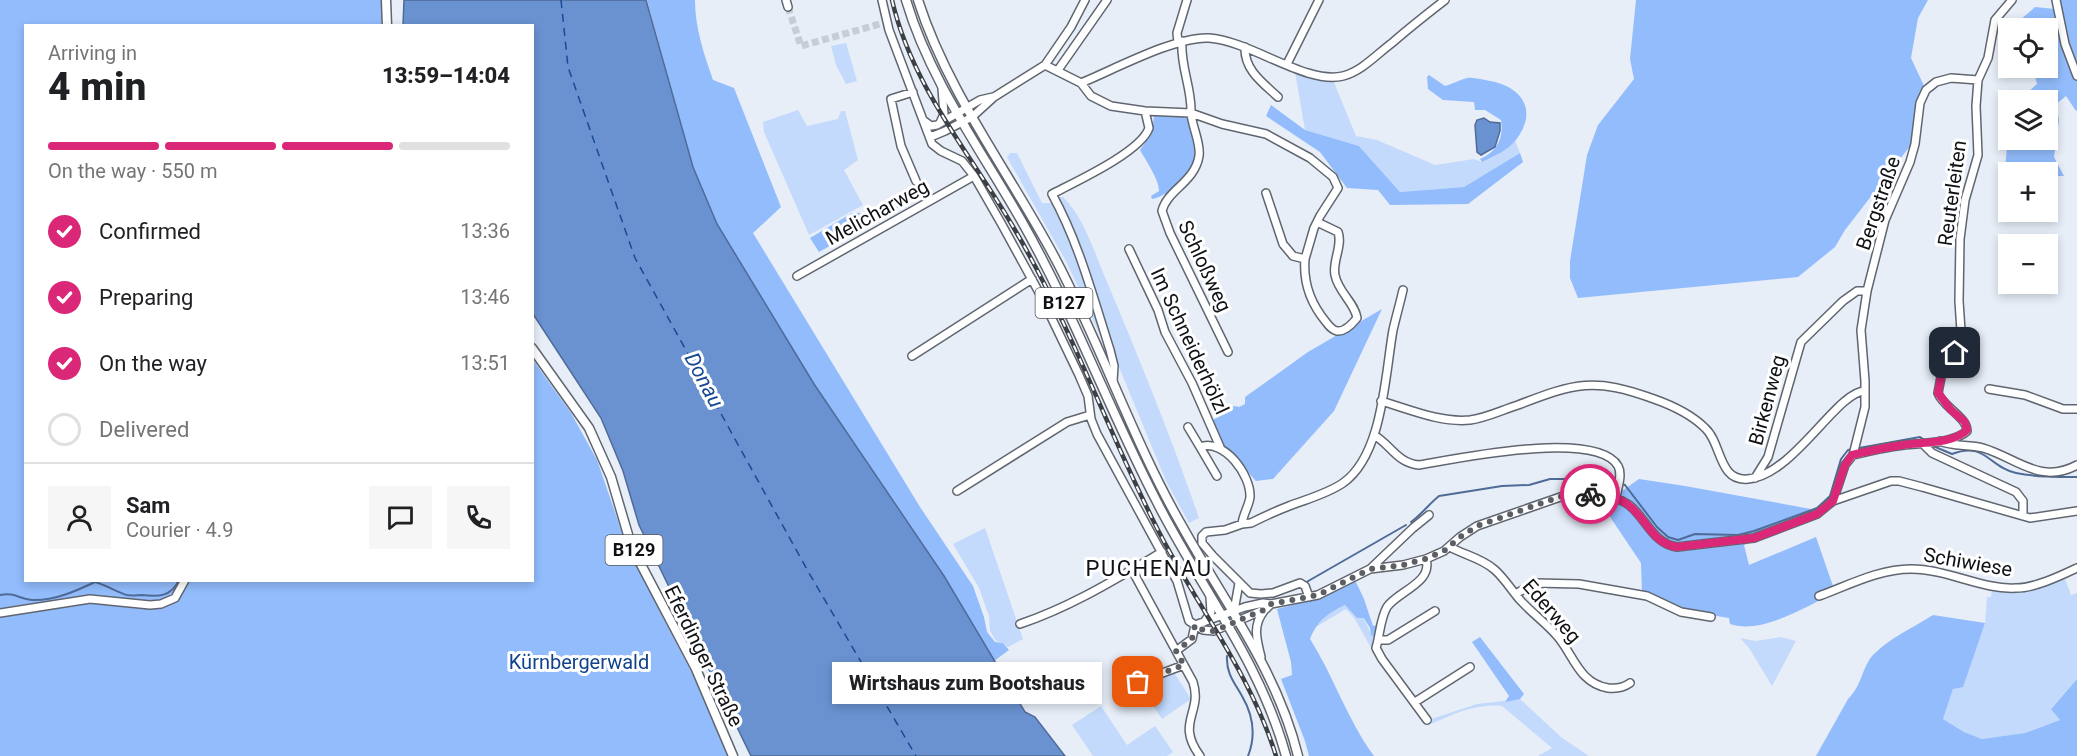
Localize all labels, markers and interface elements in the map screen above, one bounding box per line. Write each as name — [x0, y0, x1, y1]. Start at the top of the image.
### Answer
map controls — [1998, 18, 2058, 294]
button: locate — [1998, 18, 2058, 78]
text: Arriving in — [48, 41, 137, 65]
text: 13:59–14:04 — [382, 63, 510, 88]
text: 4 min — [48, 64, 146, 110]
button: layers — [1998, 90, 2058, 150]
street label: Reuterleiten — [1933, 139, 1971, 247]
street label: Bergstraße — [1851, 153, 1905, 253]
text: On the way · 550 m — [48, 159, 217, 183]
button: + — [1998, 162, 2058, 222]
street label: Melicharweg — [821, 174, 933, 250]
icon: check — [48, 215, 81, 248]
street label: Schloßweg — [1173, 216, 1237, 316]
text: Confirmed — [99, 219, 201, 244]
text: 13:36 — [460, 219, 510, 243]
button: − — [1998, 234, 2058, 294]
street label: Im Schneiderhölzl — [1146, 264, 1234, 418]
icon: check — [48, 281, 81, 314]
text: Preparing — [99, 285, 193, 310]
text: 13:46 — [460, 285, 510, 309]
road number: B127 — [1036, 288, 1092, 318]
pin — [1929, 327, 1980, 378]
icon: home — [1938, 336, 1971, 369]
icon: check — [48, 347, 81, 380]
water label: Donau — [680, 349, 728, 411]
text: On the way — [99, 351, 207, 376]
text: 13:51 — [460, 351, 510, 375]
street label: Birkenweg — [1743, 352, 1791, 448]
text: Delivered — [99, 417, 189, 442]
courier — [1560, 464, 1620, 524]
icon: bike — [1574, 478, 1607, 511]
button: person — [48, 486, 111, 549]
button: chat — [369, 486, 432, 549]
button: phone — [447, 486, 510, 549]
text: Sam — [126, 493, 170, 518]
text: Courier · 4.9 — [126, 518, 233, 542]
road number: B129 — [606, 535, 662, 565]
street label: Schiwiese — [1922, 542, 2014, 582]
district label: PUCHENAU — [1086, 556, 1212, 581]
street label: Ederweg — [1518, 574, 1586, 648]
street label: Eferdinger Straße — [659, 582, 749, 730]
park label: Kürnbergerwald — [509, 650, 649, 674]
pin — [1112, 656, 1163, 707]
callout: Wirtshaus zum Bootshaus — [832, 661, 1102, 703]
icon: bag — [1121, 665, 1154, 698]
text: Wirtshaus zum Bootshaus — [849, 671, 1085, 695]

